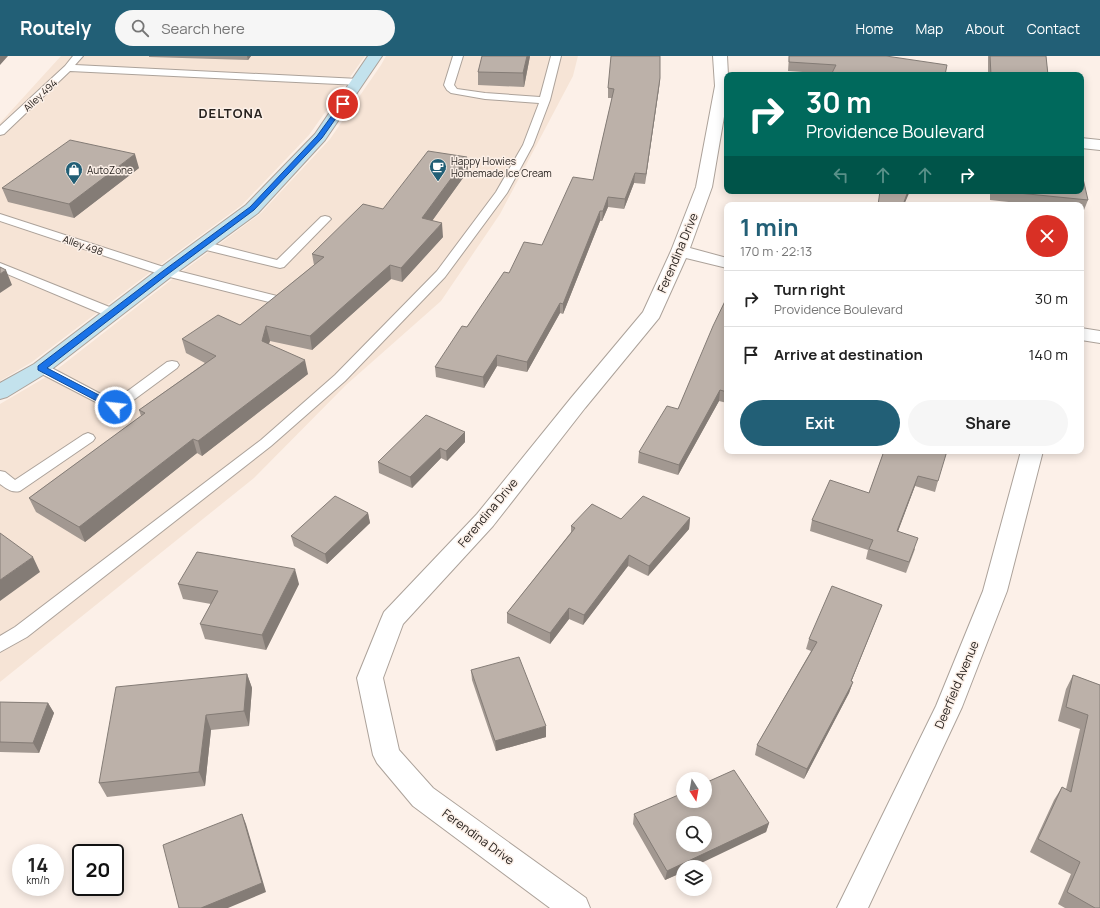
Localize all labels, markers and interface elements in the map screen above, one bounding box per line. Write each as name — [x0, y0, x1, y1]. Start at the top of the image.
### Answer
search box — [115, 10, 395, 46]
text: Routely — [20, 15, 91, 41]
icon: search — [129, 17, 151, 39]
text: Search here — [161, 18, 245, 39]
text: Home — [856, 19, 893, 38]
text: Map — [915, 19, 943, 38]
text: About — [965, 19, 1005, 38]
text: Contact — [1027, 19, 1080, 38]
street label: Alley 494 — [20, 76, 60, 114]
text: 30 m — [806, 83, 871, 121]
pin — [326, 87, 360, 121]
icon: right — [740, 88, 792, 140]
icon: arrive — [332, 93, 354, 115]
district label: DELTONA — [198, 104, 264, 122]
text: Providence Boulevard — [806, 119, 985, 143]
place label: Happy Howies Homemade Ice Cream — [451, 154, 552, 180]
cafe icon: Happy Howies Homemade Ice Cream — [428, 157, 448, 182]
shop icon: AutoZone — [64, 160, 84, 185]
place label: AutoZone — [87, 163, 133, 177]
icon: left — [830, 164, 852, 186]
icon: ahead — [872, 164, 894, 186]
icon: ahead — [914, 164, 936, 186]
icon: right — [956, 164, 978, 186]
street label: Ferendina Drive — [653, 210, 702, 295]
text: 1 min — [740, 210, 799, 243]
button: close — [1026, 215, 1068, 257]
street label: Alley 498 — [61, 232, 105, 258]
text: 170 m · 22:13 — [740, 242, 812, 260]
text: Turn right — [774, 279, 845, 300]
icon: right — [740, 288, 762, 310]
text: 30 m — [1035, 288, 1068, 309]
text: Providence Boulevard — [774, 300, 903, 318]
icon: arrive — [740, 344, 762, 366]
text: Arrive at destination — [774, 344, 923, 365]
text: 140 m — [1028, 344, 1068, 365]
position arrow — [94, 386, 136, 428]
button: Exit — [740, 400, 900, 446]
button: Share — [908, 400, 1068, 446]
street label: Ferendina Drive — [454, 475, 522, 551]
street label: Deerfield Avenue — [930, 638, 983, 731]
north arrow — [676, 772, 712, 808]
map controls — [676, 772, 712, 896]
street label: Ferendina Drive — [439, 805, 518, 869]
button: search — [676, 816, 712, 852]
speed limit sign: 20 — [72, 844, 124, 896]
text: 14 — [28, 851, 48, 878]
button: layers — [676, 860, 712, 896]
text: km/h — [26, 873, 50, 887]

